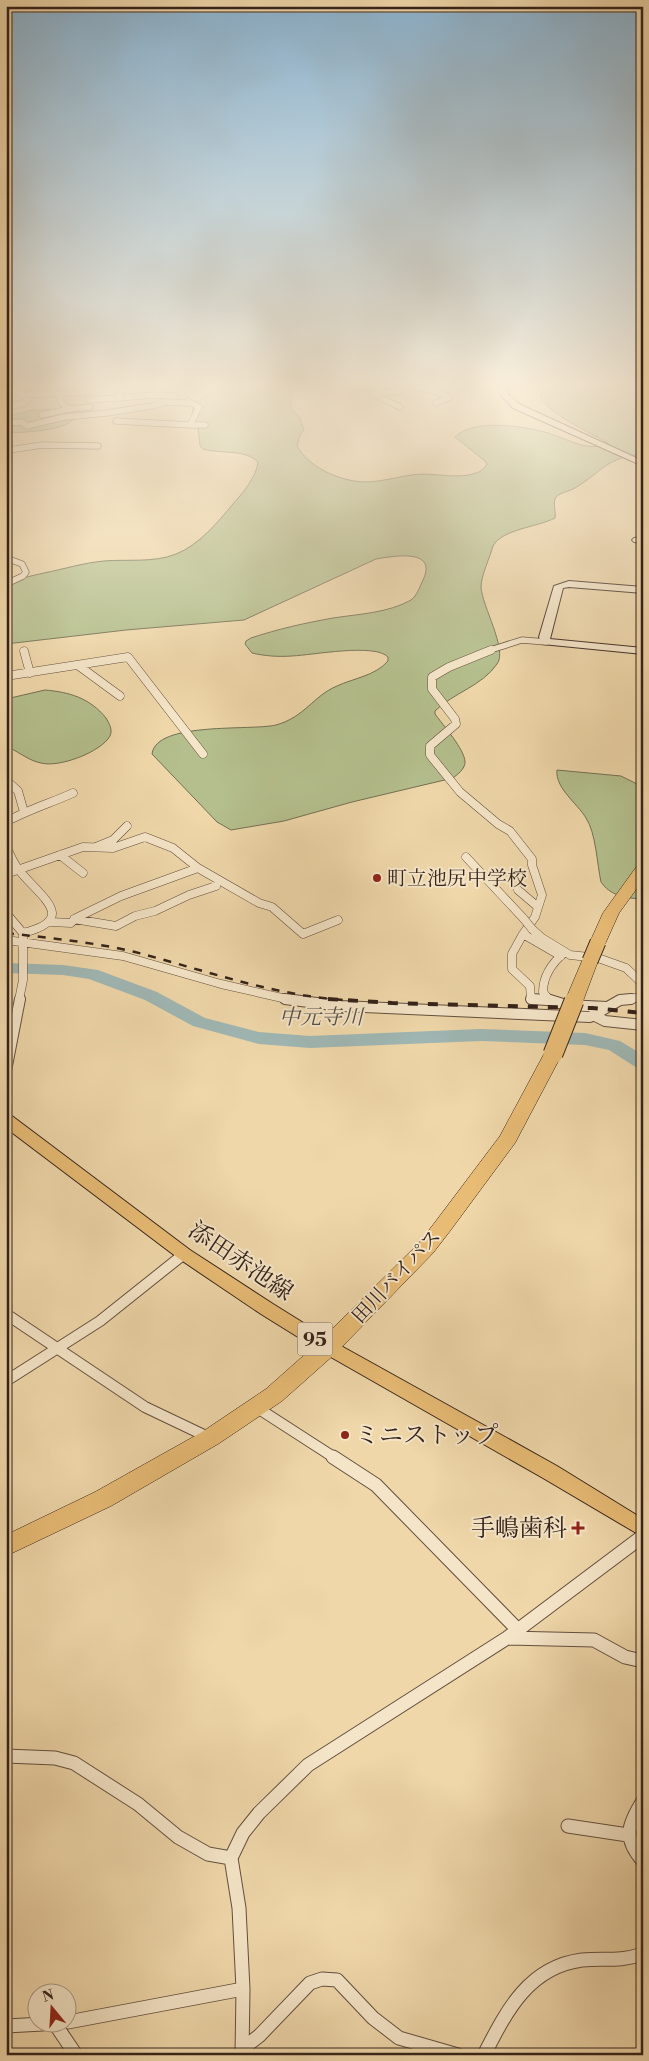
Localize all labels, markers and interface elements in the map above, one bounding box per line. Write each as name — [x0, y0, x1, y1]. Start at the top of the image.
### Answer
place label: 町立池尻中学校 — [387, 867, 527, 892]
marker: 町立池尻中学校 — [371, 872, 383, 884]
water label: 中元寺川 — [279, 1005, 365, 1031]
street label: 添田赤池線 — [182, 1216, 299, 1308]
street label: 田川バイパス — [347, 1225, 447, 1329]
road number: 95 — [298, 1322, 332, 1356]
place label: ミニストップ — [355, 1421, 498, 1451]
marker: ミニストップ — [339, 1429, 351, 1441]
place label: 手嶋歯科 — [471, 1514, 567, 1544]
marker: 手嶋歯科 — [571, 1521, 585, 1535]
north arrow — [28, 1984, 78, 2034]
text: N — [40, 1986, 56, 2007]

